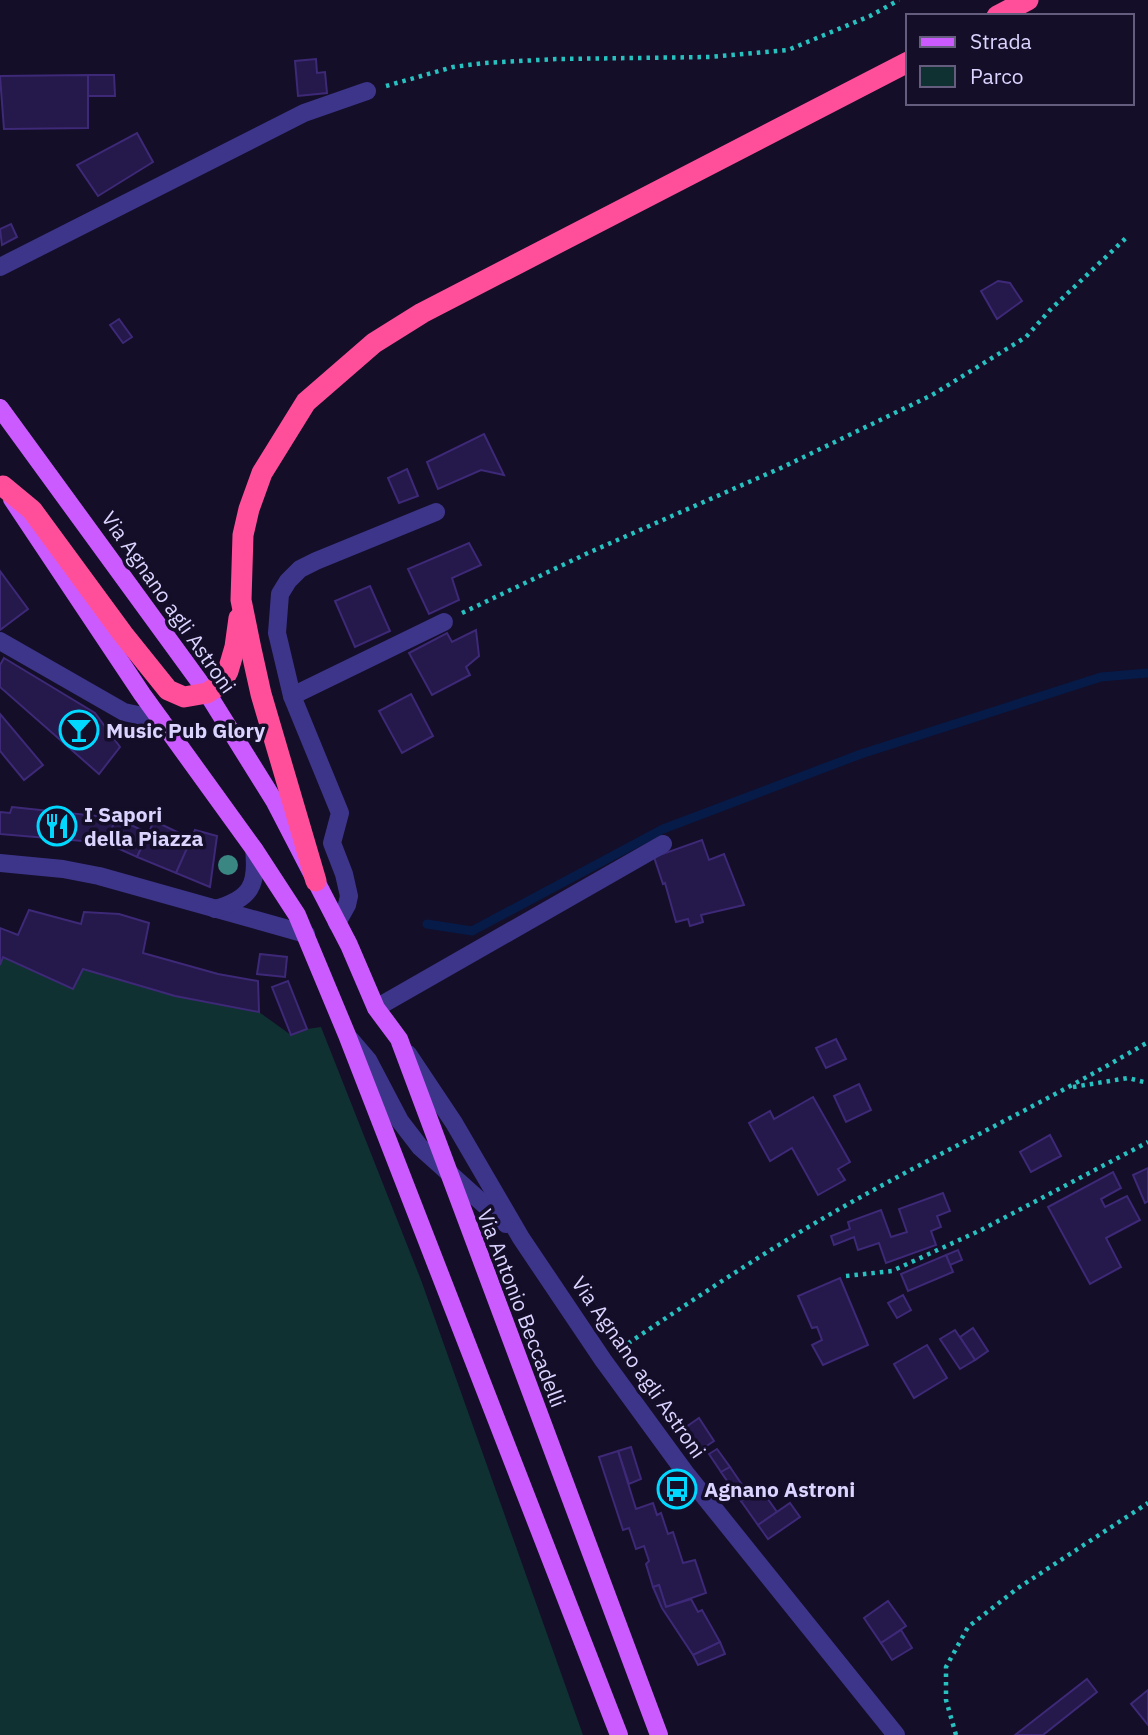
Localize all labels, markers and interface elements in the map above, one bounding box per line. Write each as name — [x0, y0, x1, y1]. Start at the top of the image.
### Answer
legend — [906, 14, 1134, 105]
text: Strada — [970, 27, 1032, 55]
text: Parco — [970, 62, 1024, 90]
street label: Via Agnano agli Astroni — [96, 505, 242, 699]
bar icon: Music Pub Glory — [58, 709, 100, 751]
place label: Music Pub Glory — [106, 716, 266, 744]
place label: I Sapori della Piazza — [84, 800, 204, 852]
restaurant icon: I Sapori della Piazza — [36, 805, 78, 847]
street label: Via Antonio Beccadelli — [471, 1205, 573, 1411]
street label: Via Agnano agli Astroni — [566, 1270, 712, 1464]
bus stop icon: Agnano Astroni — [656, 1468, 698, 1510]
place label: Agnano Astroni — [704, 1475, 855, 1503]

